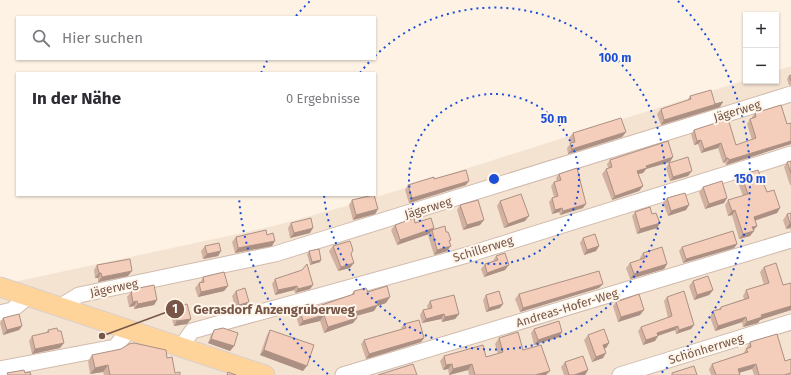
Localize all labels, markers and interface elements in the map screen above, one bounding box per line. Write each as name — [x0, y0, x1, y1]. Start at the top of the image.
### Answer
map controls — [743, 12, 779, 84]
button: + — [743, 12, 779, 48]
search box — [16, 16, 376, 60]
icon: search — [30, 27, 52, 49]
text: Hier suchen — [62, 29, 143, 47]
button: − — [743, 48, 779, 84]
text: 100 m — [599, 51, 631, 65]
text: In der Nähe — [32, 88, 121, 109]
text: 0 Ergebnisse — [286, 91, 360, 106]
street label: Jägerweg — [712, 97, 763, 125]
text: 50 m — [541, 112, 567, 126]
centre of rings — [487, 172, 501, 186]
text: 150 m — [734, 172, 766, 186]
street label: Jägerweg — [403, 194, 454, 222]
street label: Schillerweg — [451, 233, 516, 265]
street label: Jägerweg — [89, 276, 140, 300]
street label: Andreas-Hofer-Weg — [514, 286, 620, 330]
callout: Gerasdorf Anzengruberweg — [165, 297, 363, 322]
text: 1 — [172, 302, 178, 316]
text: Gerasdorf Anzengruberweg — [193, 302, 356, 317]
street label: Schönherrweg — [667, 331, 746, 367]

